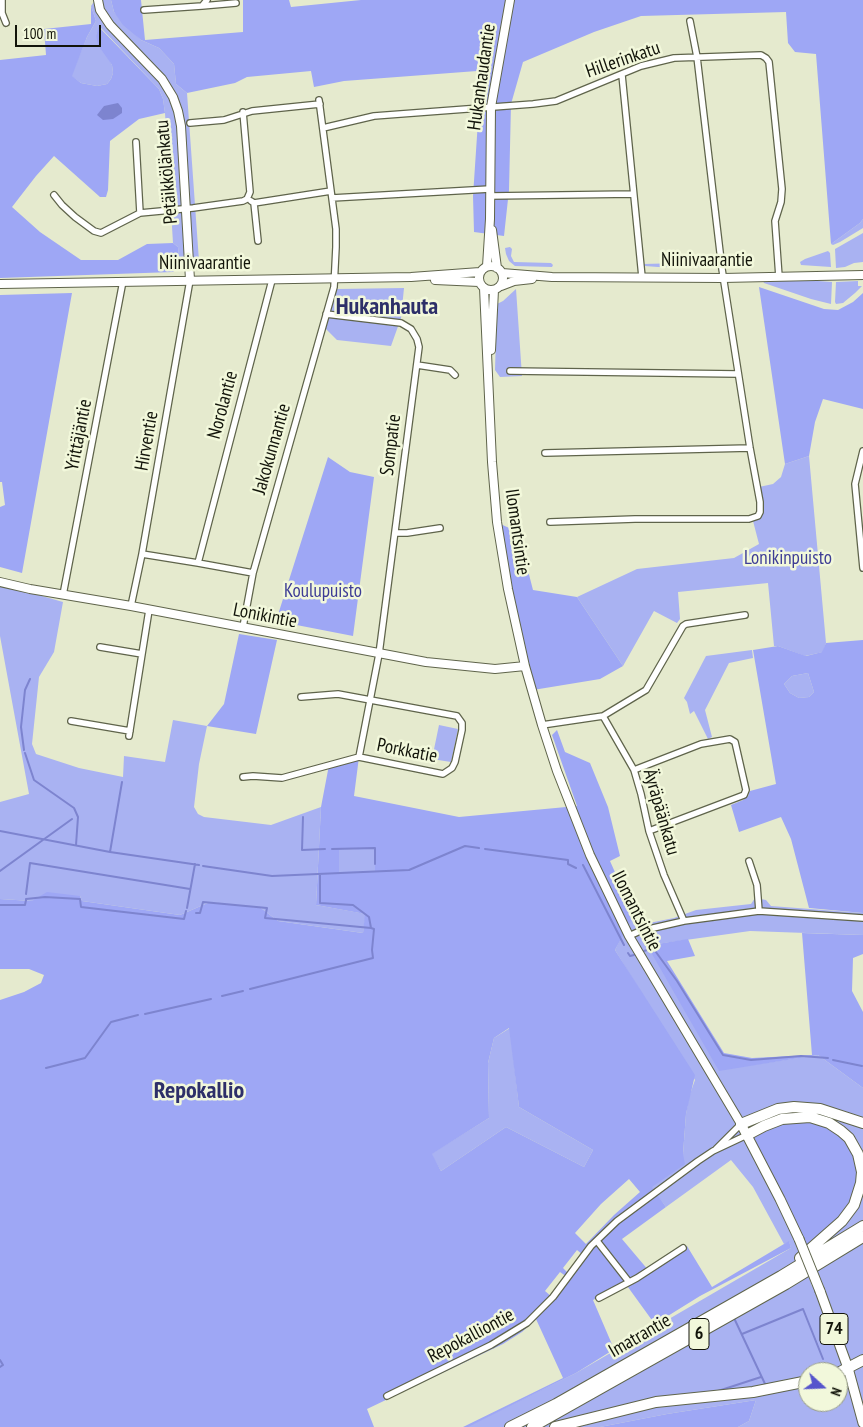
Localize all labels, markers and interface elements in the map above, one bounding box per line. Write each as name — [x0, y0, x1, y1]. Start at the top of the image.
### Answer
scale bar — [18, 15, 104, 47]
street label: Hukanhaudantie — [463, 22, 501, 132]
text: 100 m — [23, 24, 56, 43]
street label: Hillerinkatu — [583, 37, 663, 83]
street label: Petäikkölänkatu — [151, 119, 183, 225]
street label: Niinivaarantie — [661, 250, 753, 272]
street label: Niinivaarantie — [159, 253, 251, 275]
district label: Hukanhauta — [336, 293, 438, 321]
street label: Norolantie — [203, 369, 243, 441]
street label: Yrittäjäntie — [61, 397, 97, 473]
street label: Jakokunnantie — [248, 401, 296, 497]
street label: Hirventie — [131, 409, 163, 473]
street label: Sompatie — [376, 413, 406, 477]
street label: Ilomantsintie — [500, 487, 534, 577]
park label: Lonikinpuisto — [744, 548, 832, 570]
park label: Koulupuisto — [284, 581, 362, 603]
street label: Lonikintie — [231, 599, 299, 633]
street label: Porkkatie — [375, 734, 439, 768]
street label: Äyräpäänkatu — [638, 766, 684, 858]
street label: Ilomantsintie — [606, 867, 666, 955]
district label: Repokallio — [154, 1077, 244, 1105]
street label: Repokalliontie — [424, 1304, 518, 1368]
street label: Imatrantie — [605, 1309, 675, 1363]
road number: 74 — [820, 1314, 848, 1345]
road number: 6 — [689, 1318, 709, 1350]
north arrow — [798, 1362, 848, 1412]
text: N — [826, 1385, 846, 1398]

